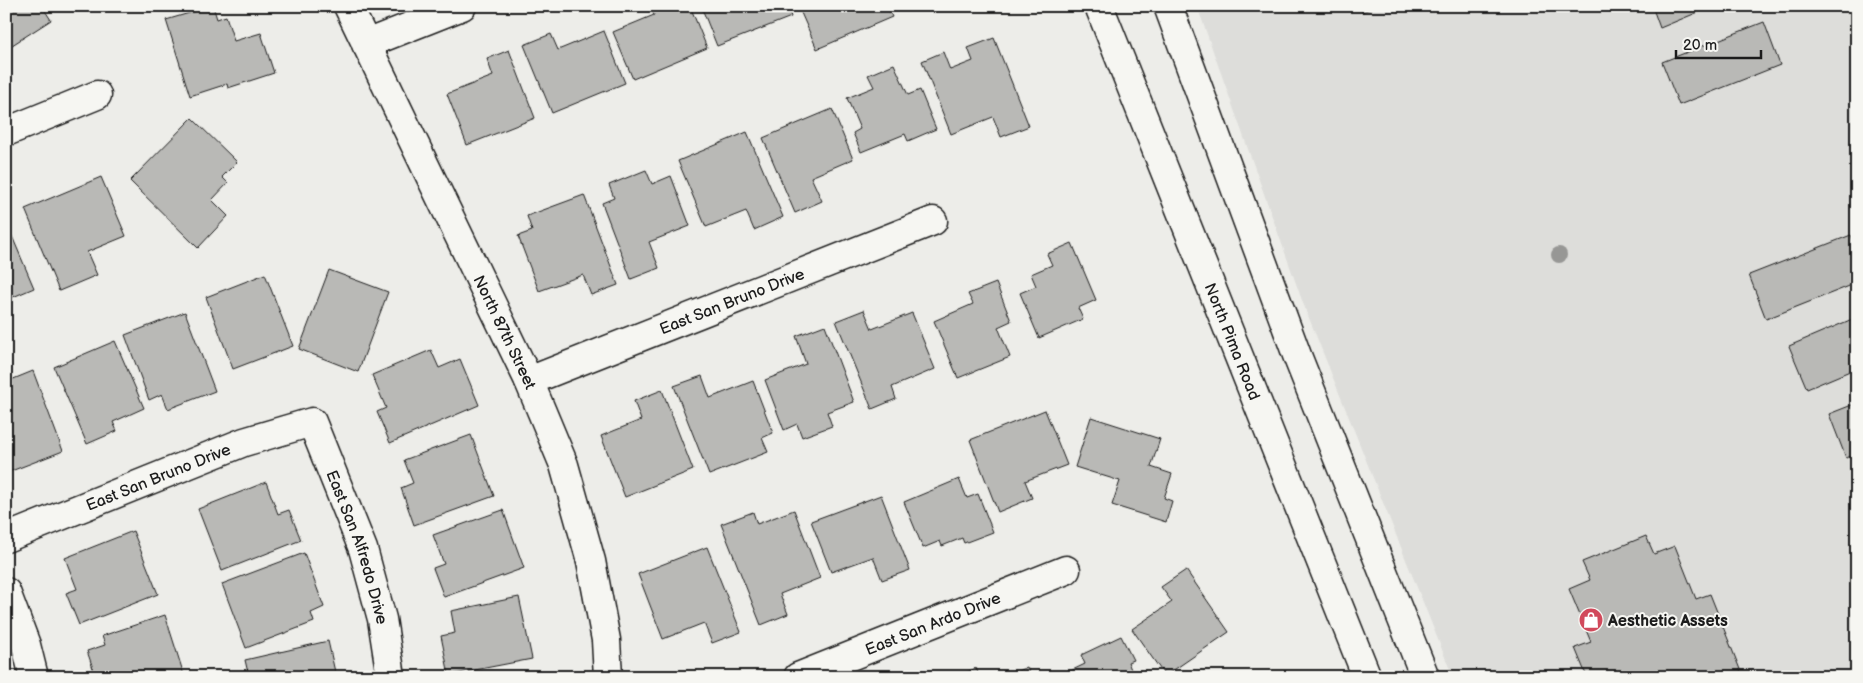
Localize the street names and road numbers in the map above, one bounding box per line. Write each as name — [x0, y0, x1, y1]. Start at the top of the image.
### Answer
street label: East San Bruno Drive — [657, 265, 808, 339]
street label: North 87th Street — [468, 273, 539, 392]
street label: North Pima Road — [1200, 281, 1263, 403]
street label: East San Bruno Drive — [84, 440, 234, 516]
street label: East San Alfredo Drive — [321, 468, 391, 626]
street label: East San Ardo Drive — [863, 589, 1004, 660]

